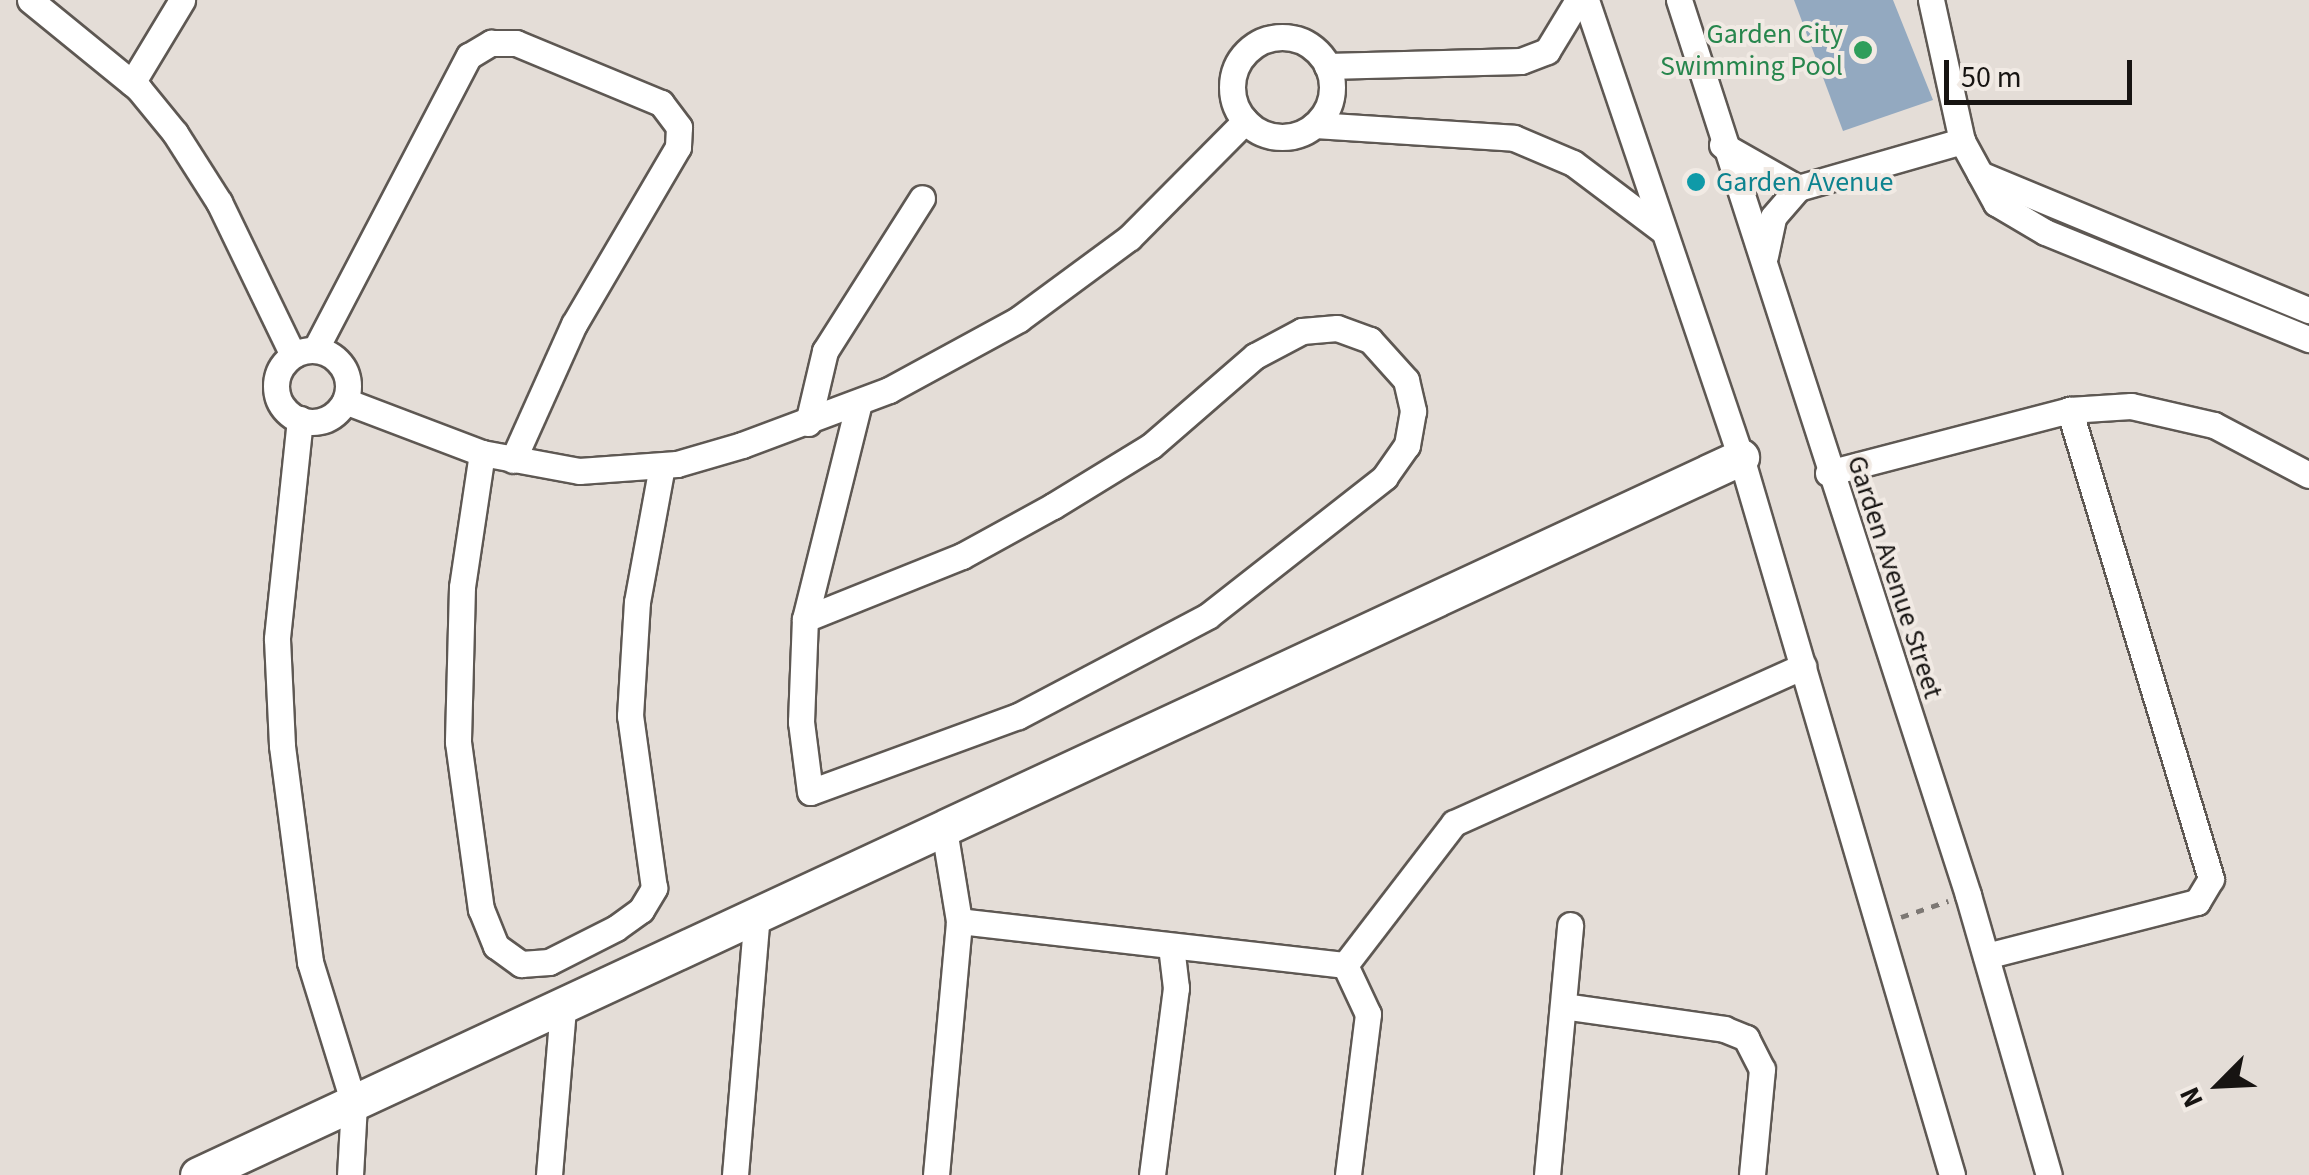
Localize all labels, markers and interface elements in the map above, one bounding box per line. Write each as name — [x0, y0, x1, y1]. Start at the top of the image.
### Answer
place label: Garden City Swimming Pool — [1660, 17, 1843, 83]
marker: Garden City Swimming Pool — [1852, 39, 1874, 61]
scale bar — [1949, 40, 2136, 102]
text: 50 m — [1961, 56, 2022, 99]
place label: Garden Avenue — [1716, 165, 1893, 199]
marker: Garden Avenue — [1685, 171, 1707, 193]
street label: Garden Avenue Street — [1840, 451, 1950, 703]
north arrow — [2169, 1035, 2269, 1135]
text: N — [2170, 1081, 2214, 1114]

